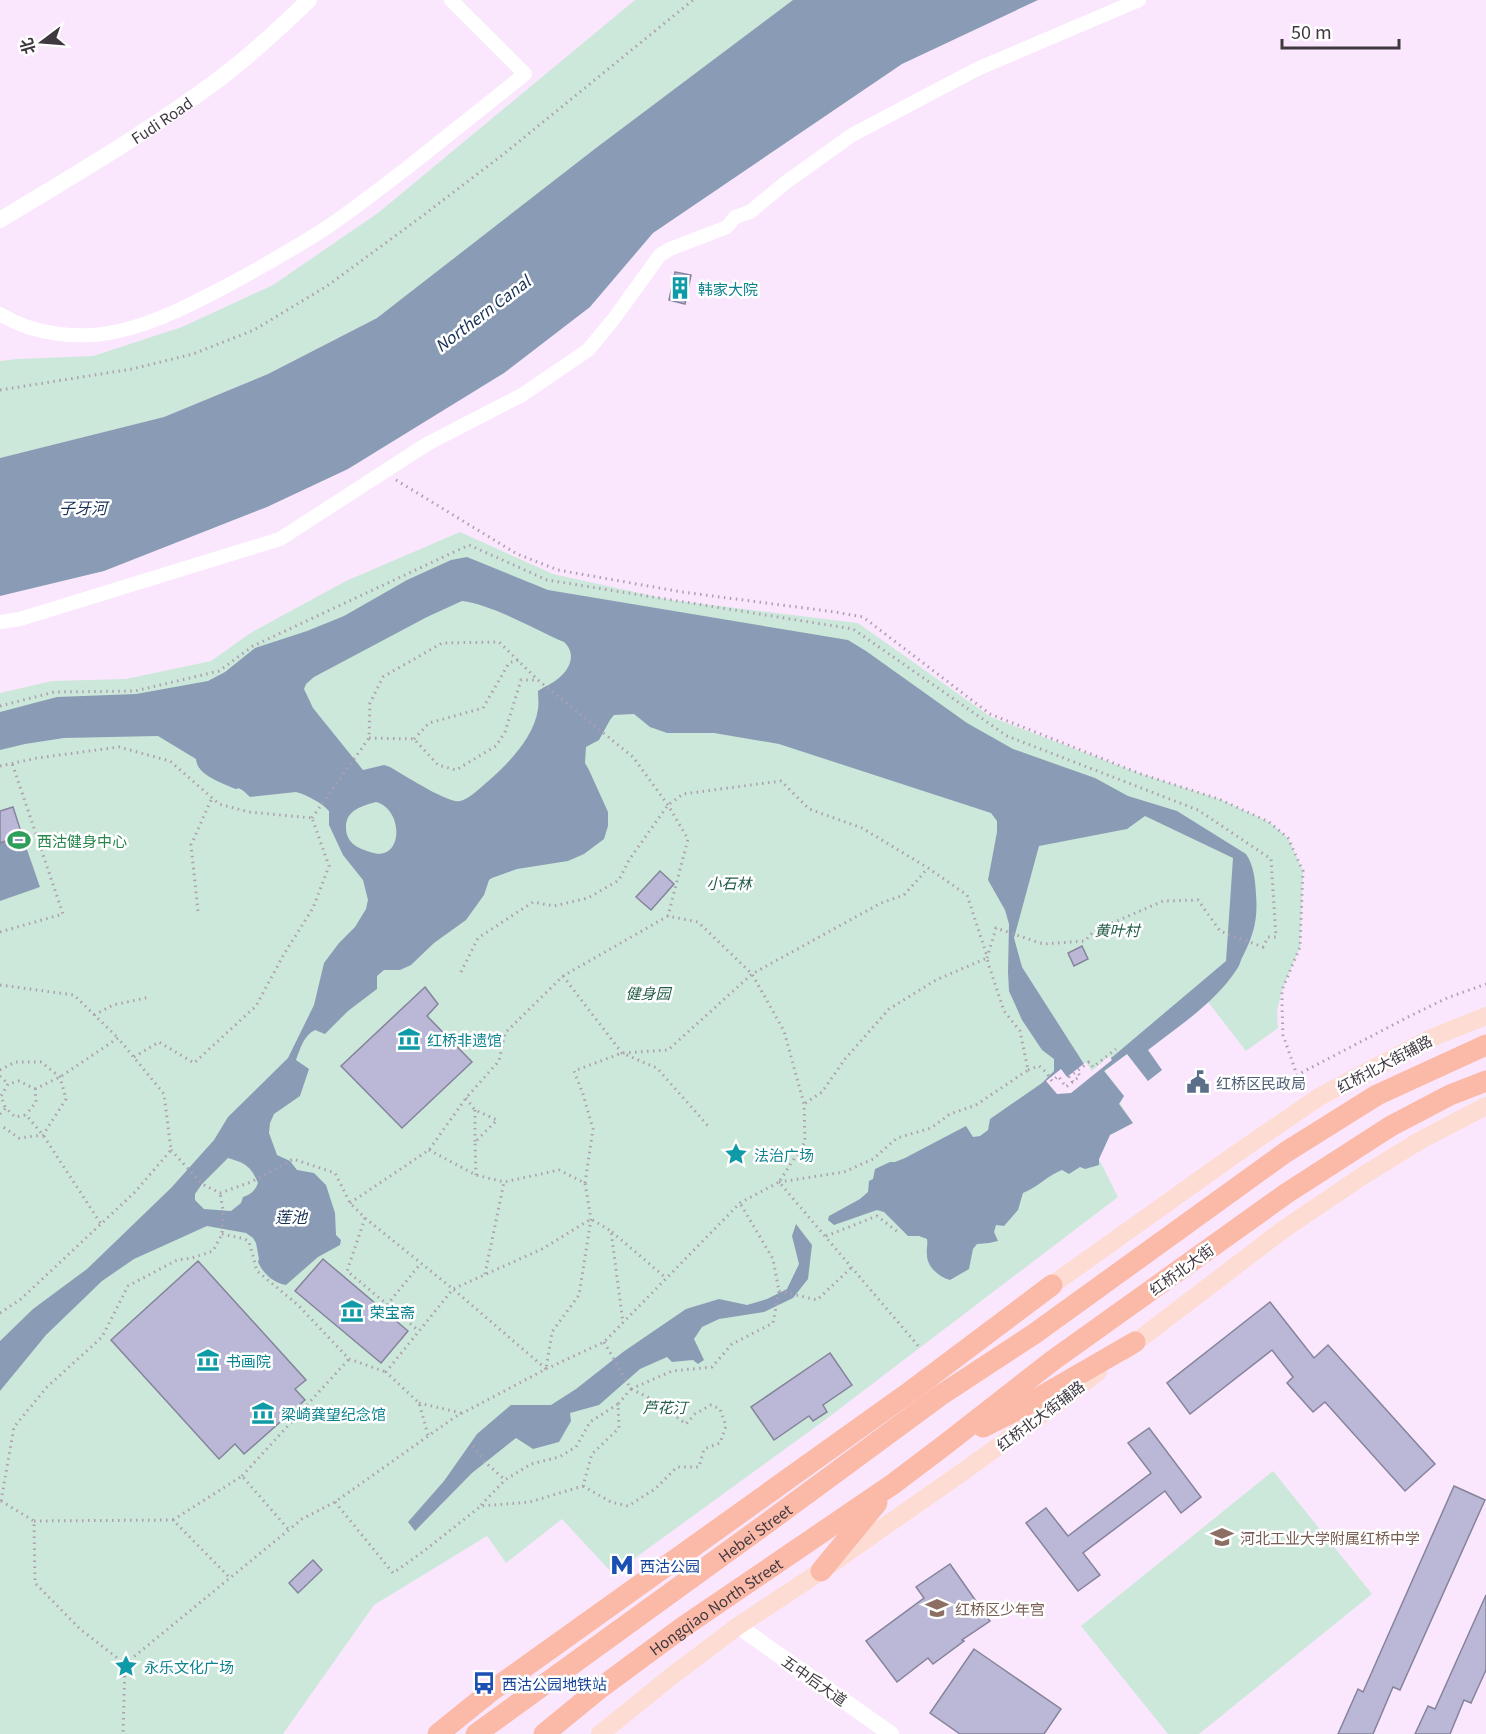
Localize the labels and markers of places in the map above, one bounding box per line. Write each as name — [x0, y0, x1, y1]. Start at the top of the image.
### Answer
building icon: 韩家大院 — [667, 275, 693, 301]
place label: 韩家大院 — [698, 278, 758, 299]
sports icon: 西沽健身中心 — [6, 827, 32, 853]
place label: 西沽健身中心 — [37, 830, 127, 851]
museum icon: 红桥非遗馆 — [396, 1026, 422, 1052]
place label: 红桥非遗馆 — [427, 1029, 502, 1050]
public building icon: 红桥区民政局 — [1185, 1069, 1211, 1095]
place label: 红桥区民政局 — [1216, 1072, 1306, 1093]
place icon: 法治广场 — [723, 1141, 749, 1167]
place label: 法治广场 — [754, 1144, 814, 1165]
museum icon: 荣宝斋 — [339, 1298, 365, 1324]
place label: 荣宝斋 — [370, 1301, 415, 1322]
museum icon: 书画院 — [195, 1347, 221, 1373]
place label: 书画院 — [226, 1350, 271, 1371]
museum icon: 梁崎龚望纪念馆 — [250, 1400, 276, 1426]
place label: 梁崎龚望纪念馆 — [281, 1403, 386, 1424]
school or university icon: 河北工业大学附属红桥中学 — [1209, 1524, 1235, 1550]
place label: 河北工业大学附属红桥中学 — [1240, 1527, 1420, 1548]
metro station icon: 西沽公园 — [609, 1552, 635, 1578]
place label: 西沽公园 — [640, 1555, 700, 1576]
school or university icon: 红桥区少年宫 — [924, 1595, 950, 1621]
place label: 红桥区少年宫 — [955, 1598, 1045, 1619]
place icon: 永乐文化广场 — [113, 1653, 139, 1679]
place label: 永乐文化广场 — [144, 1656, 234, 1677]
bus stop icon: 西沽公园地铁站 — [471, 1670, 497, 1696]
place label: 西沽公园地铁站 — [502, 1673, 607, 1694]

